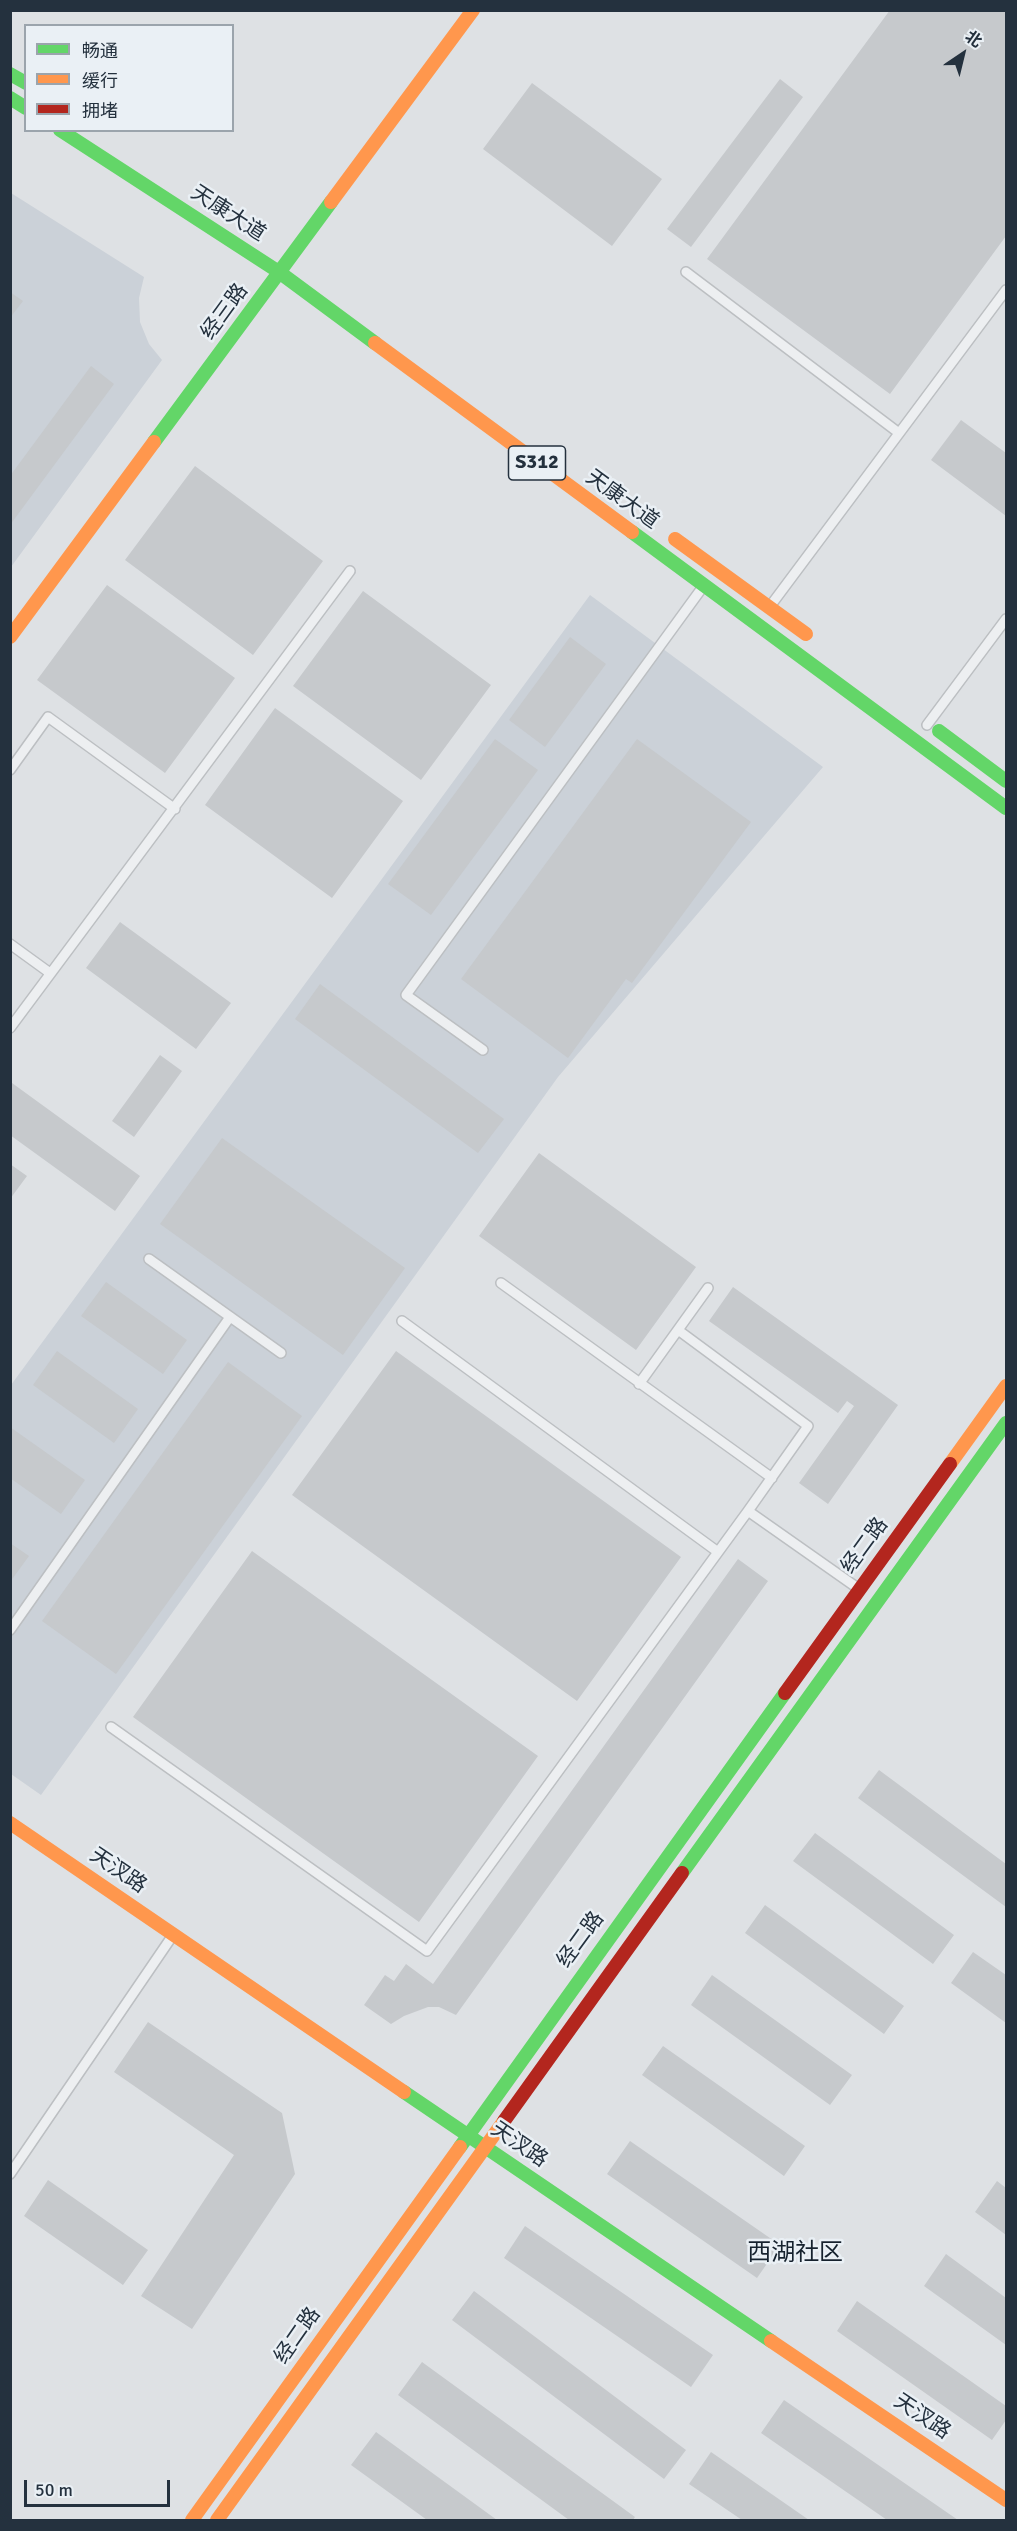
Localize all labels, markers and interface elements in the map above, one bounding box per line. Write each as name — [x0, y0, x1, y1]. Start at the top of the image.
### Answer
legend — [24, 24, 234, 132]
north arrow — [933, 24, 993, 84]
text: 北 — [961, 26, 986, 52]
text: 畅通 — [82, 40, 118, 62]
text: 缓行 — [82, 70, 118, 92]
text: 拥堵 — [82, 100, 118, 122]
street label: 天康大道 — [186, 181, 270, 247]
street label: 经三路 — [196, 279, 254, 345]
road number: S312 — [508, 446, 566, 480]
street label: 天康大道 — [581, 465, 663, 535]
street label: 经二路 — [836, 1513, 894, 1579]
street label: 天汊路 — [85, 1843, 151, 1899]
street label: 经二路 — [552, 1907, 610, 1973]
street label: 天汊路 — [486, 2117, 552, 2173]
district label: 西湖社区 — [747, 2240, 843, 2268]
street label: 经二路 — [270, 2303, 326, 2369]
street label: 天汊路 — [889, 2389, 955, 2445]
scale bar — [27, 2468, 172, 2506]
text: 50 m — [35, 2479, 73, 2501]

